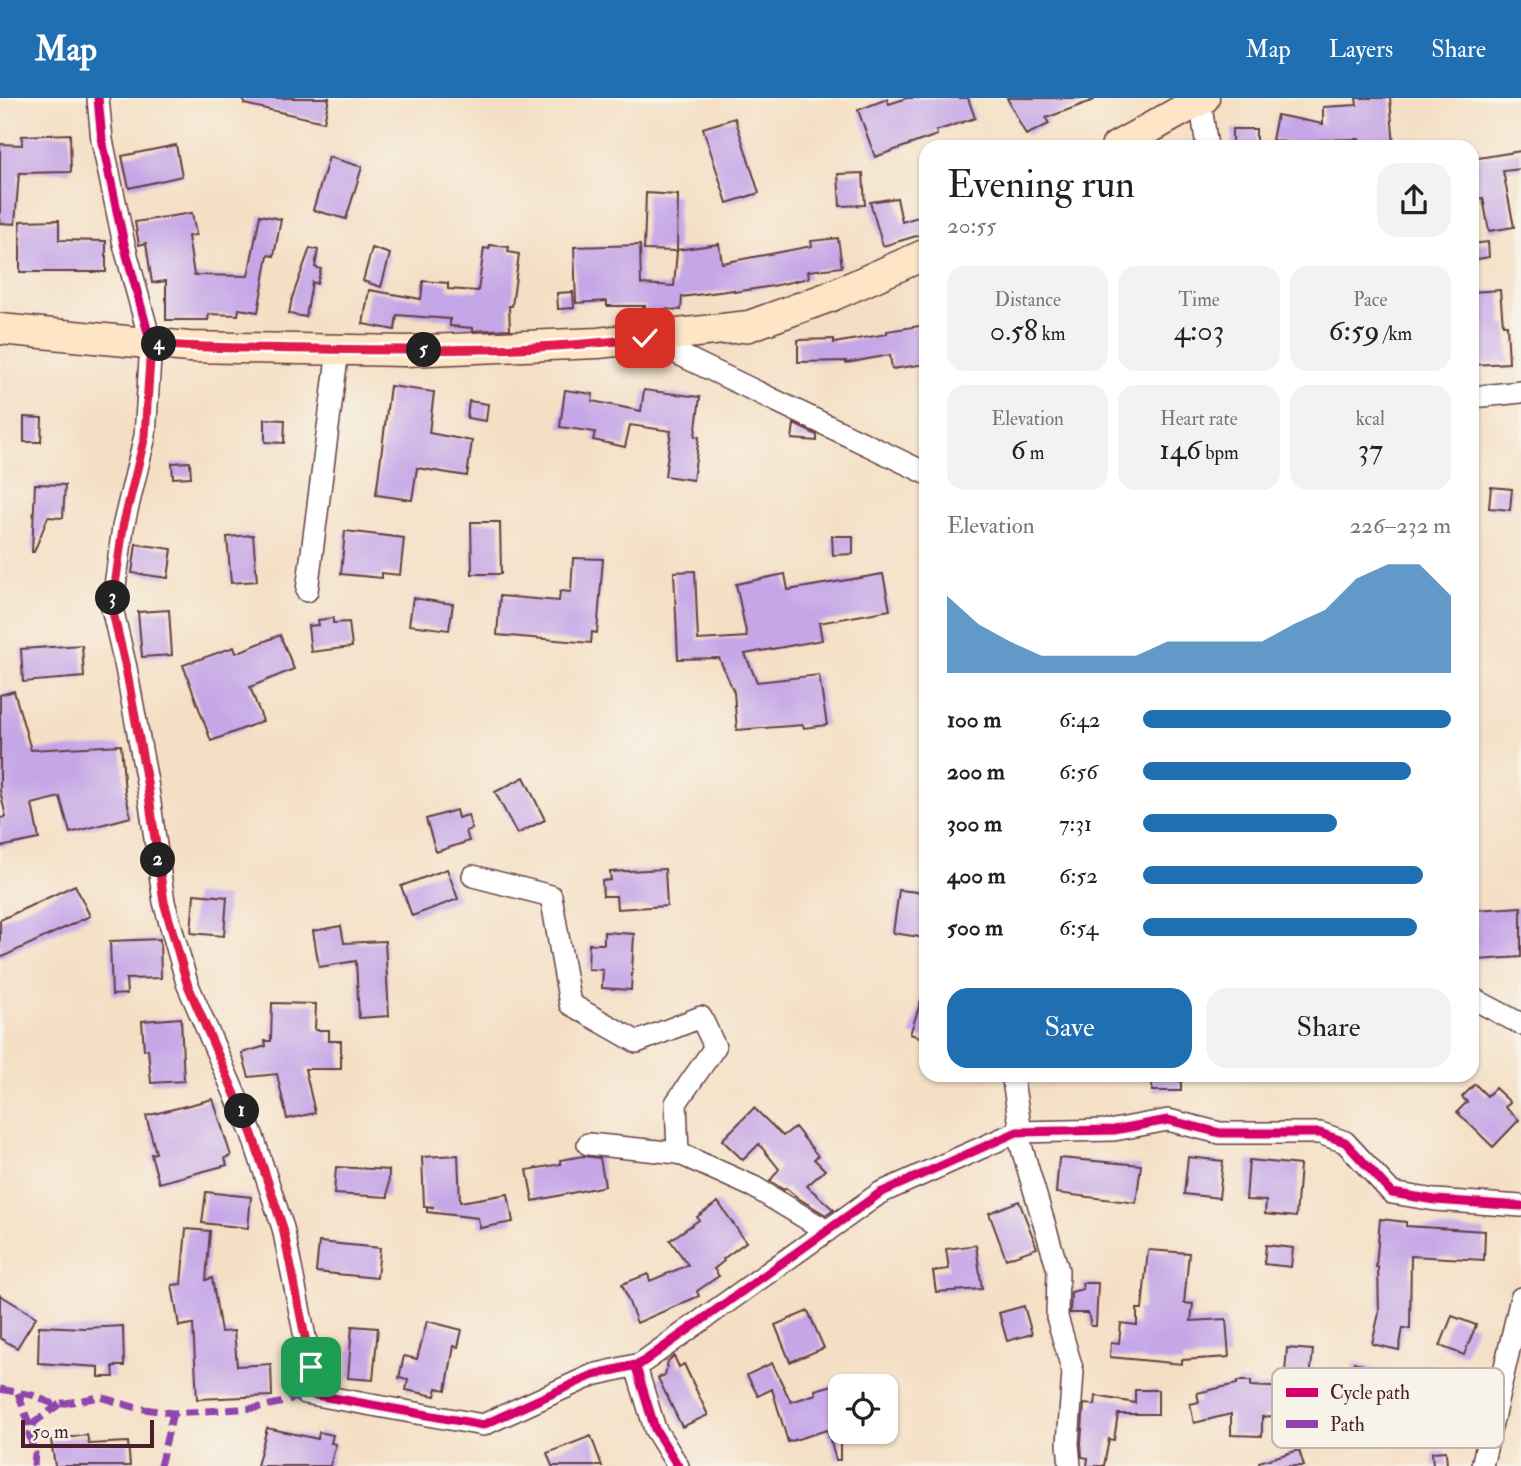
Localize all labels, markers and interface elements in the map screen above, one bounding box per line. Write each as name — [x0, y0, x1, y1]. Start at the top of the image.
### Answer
text: Map — [35, 29, 97, 70]
text: Map — [1246, 34, 1291, 65]
text: Layers — [1329, 34, 1393, 65]
text: Share — [1431, 34, 1486, 65]
text: Evening run — [947, 161, 1135, 209]
button: share — [1377, 163, 1451, 237]
text: 20:55 — [947, 211, 996, 240]
text: Distance — [994, 288, 1061, 312]
text: Time — [1178, 288, 1220, 312]
text: Pace — [1353, 288, 1387, 312]
pin — [615, 308, 675, 368]
text: 0.58 — [990, 312, 1038, 349]
text: 4:03 — [1174, 312, 1224, 349]
text: 6:59 — [1328, 312, 1380, 349]
icon: check — [626, 319, 664, 357]
text: km — [1038, 322, 1066, 346]
text: /km — [1380, 322, 1412, 346]
pin: 4 — [142, 327, 176, 362]
text: 4 — [153, 331, 164, 355]
pin: 5 — [406, 332, 442, 368]
text: 5 — [419, 337, 428, 361]
text: Elevation — [991, 407, 1064, 431]
text: Heart rate — [1160, 407, 1238, 431]
text: kcal — [1356, 407, 1385, 431]
text: 6 — [1011, 431, 1026, 468]
text: 146 — [1159, 431, 1201, 468]
text: 37 — [1358, 431, 1383, 468]
text: m — [1026, 441, 1045, 465]
text: bpm — [1201, 441, 1239, 465]
text: Elevation — [947, 511, 1035, 540]
text: 226–232 m — [1350, 511, 1451, 540]
pin: 3 — [96, 580, 130, 616]
text: 3 — [109, 585, 116, 609]
text: 100 m — [947, 705, 1001, 734]
text: 6:42 — [1059, 705, 1100, 734]
text: 200 m — [947, 757, 1005, 786]
text: 6:56 — [1059, 757, 1098, 786]
text: 300 m — [947, 809, 1002, 838]
text: 7:31 — [1059, 809, 1092, 838]
pin: 2 — [140, 842, 176, 878]
text: 2 — [153, 847, 162, 871]
text: 400 m — [947, 861, 1006, 890]
text: 6:52 — [1059, 861, 1098, 890]
text: 500 m — [947, 913, 1003, 942]
text: 6:54 — [1059, 913, 1098, 942]
button: Save — [947, 988, 1192, 1068]
button: Share — [1206, 988, 1451, 1068]
pin: 1 — [224, 1094, 260, 1128]
text: 1 — [238, 1098, 245, 1122]
pin — [281, 1337, 341, 1397]
icon: arrive — [292, 1348, 330, 1386]
legend — [1272, 1368, 1504, 1448]
map controls — [828, 1374, 898, 1444]
button: locate — [828, 1374, 898, 1444]
text: Cycle path — [1330, 1381, 1410, 1406]
text: Path — [1330, 1413, 1365, 1437]
scale bar — [21, 1417, 154, 1449]
text: 50 m — [32, 1420, 69, 1444]

